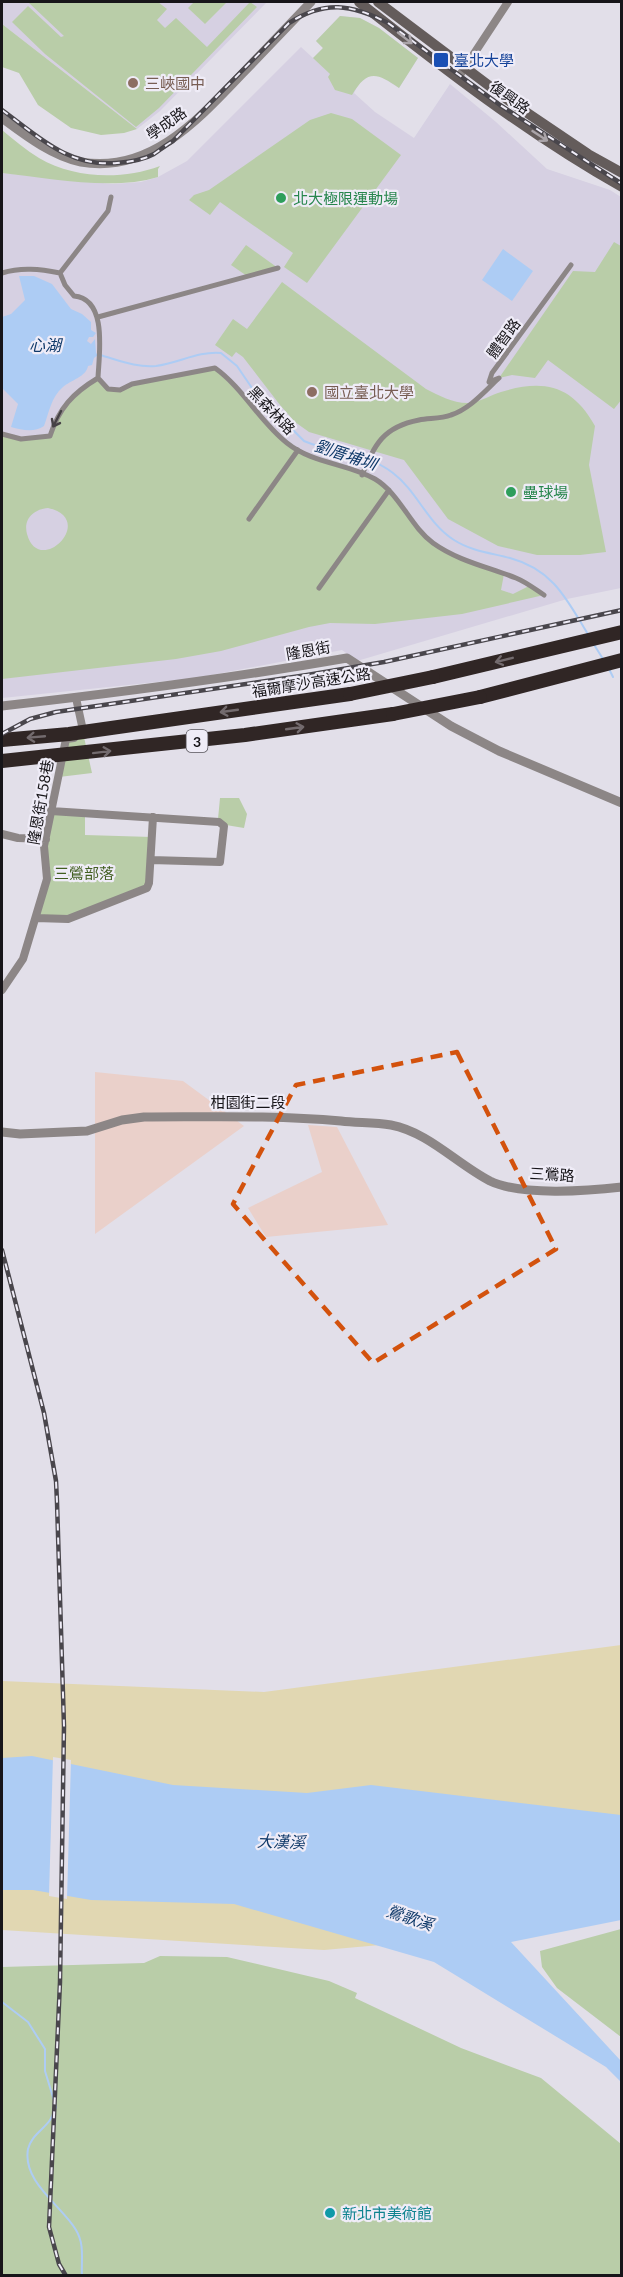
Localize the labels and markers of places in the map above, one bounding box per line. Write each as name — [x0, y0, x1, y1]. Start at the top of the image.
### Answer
marker: 臺北大學 — [432, 51, 450, 69]
place label: 臺北大學 — [454, 51, 514, 69]
place label: 三峽國中 — [145, 74, 205, 92]
marker: 三峽國中 — [126, 76, 140, 90]
place label: 北大極限運動場 — [293, 189, 398, 207]
marker: 北大極限運動場 — [274, 191, 288, 205]
place label: 國立臺北大學 — [324, 383, 414, 401]
marker: 國立臺北大學 — [305, 385, 319, 399]
place label: 壘球場 — [523, 483, 568, 501]
marker: 壘球場 — [504, 485, 518, 499]
place label: 新北市美術館 — [342, 2204, 432, 2222]
marker: 新北市美術館 — [323, 2206, 337, 2220]

